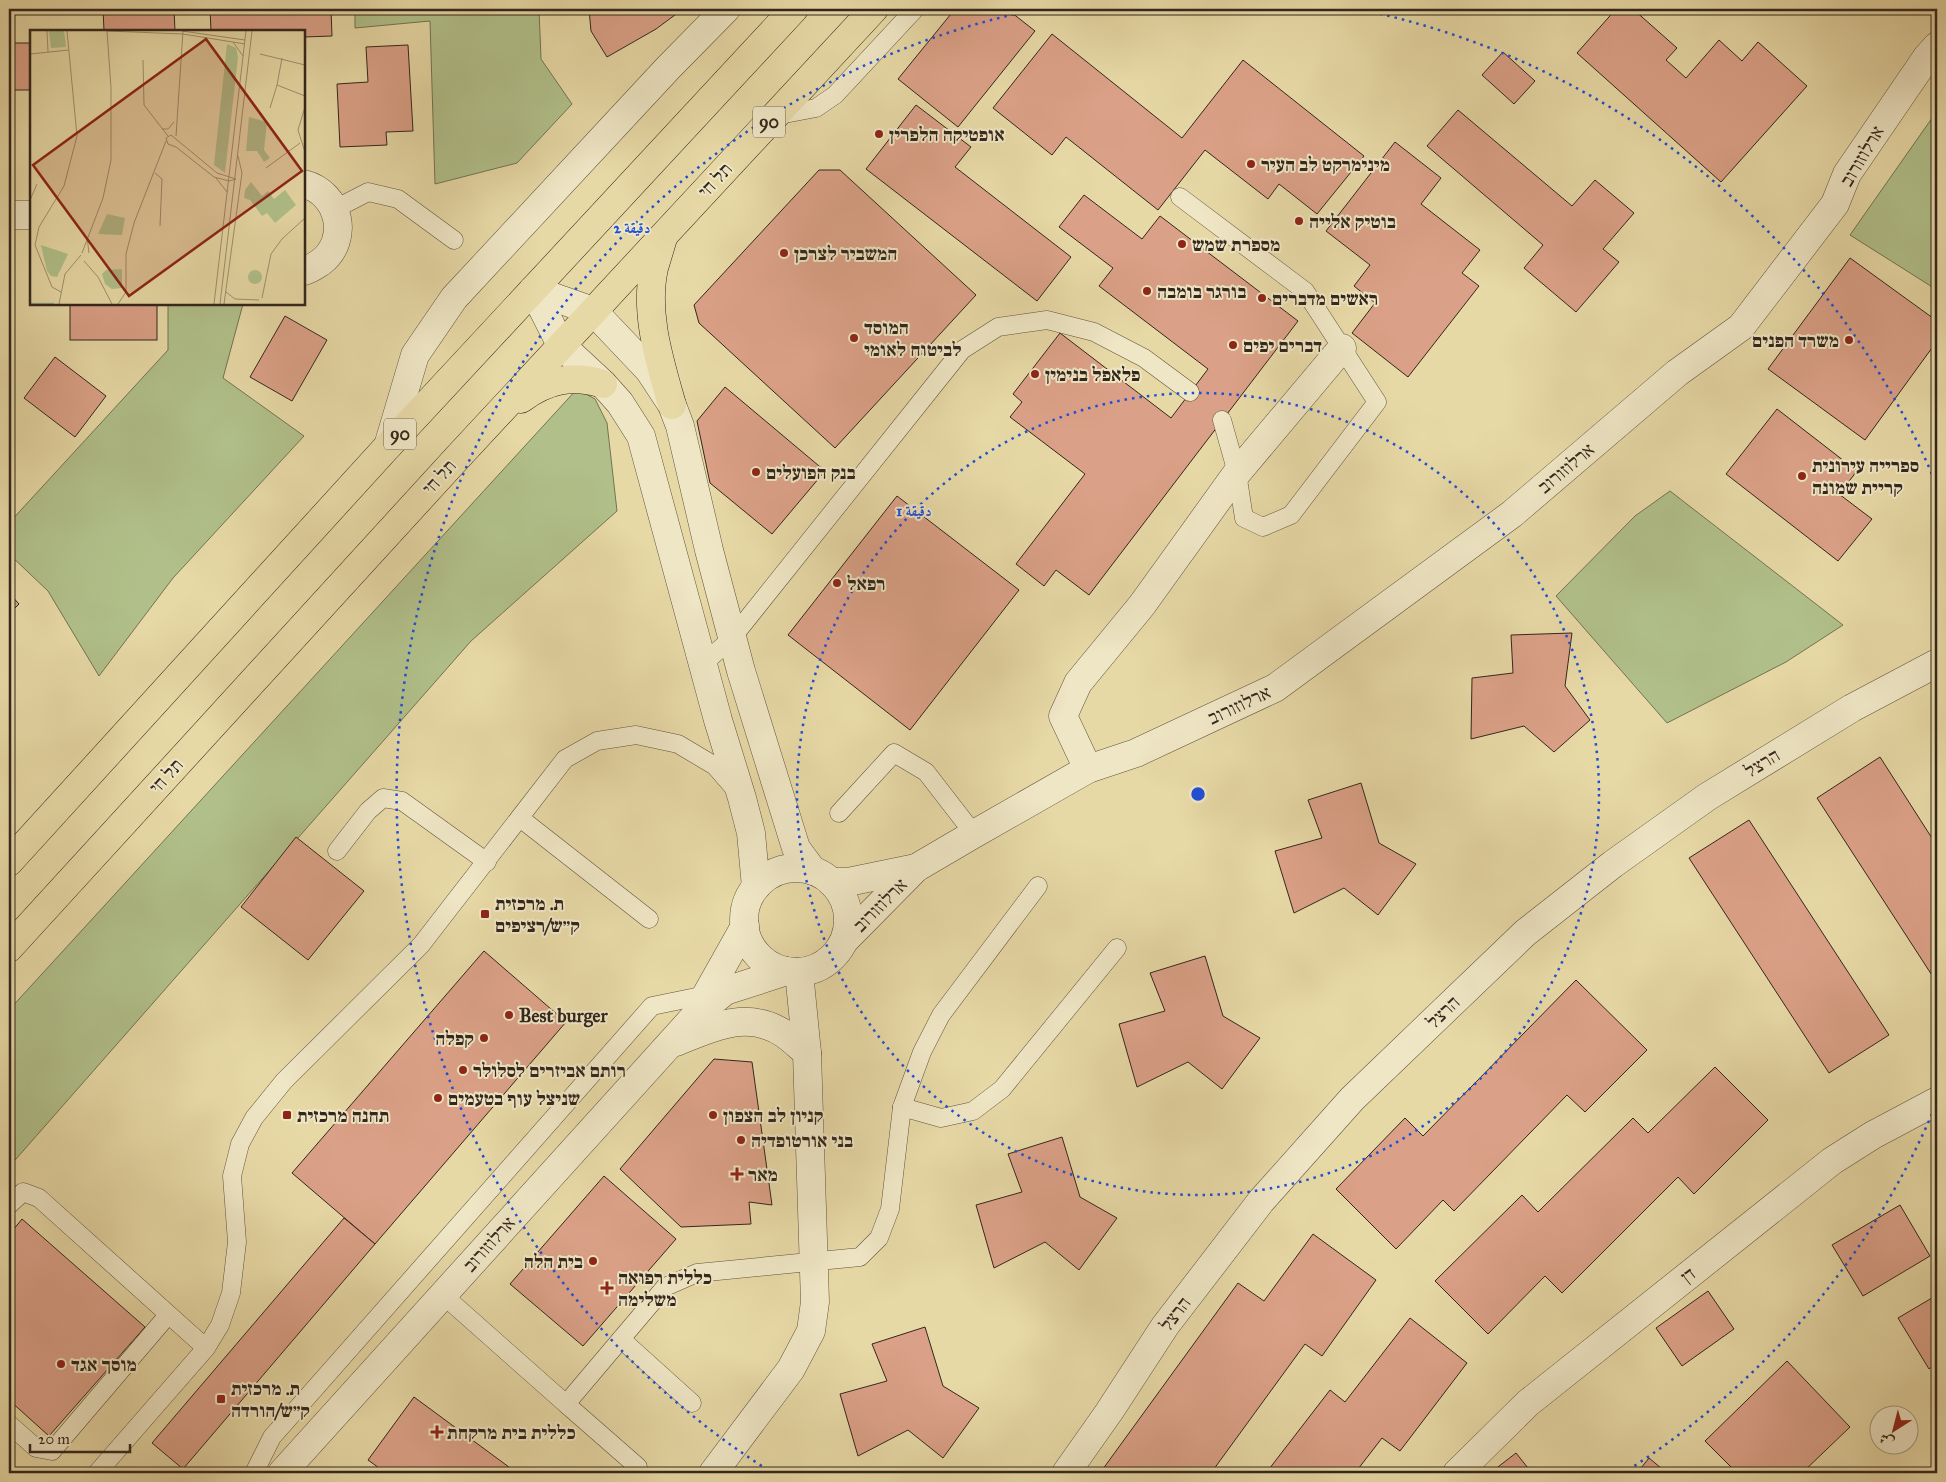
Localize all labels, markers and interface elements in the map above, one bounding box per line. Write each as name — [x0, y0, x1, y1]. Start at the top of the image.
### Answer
inset map — [30, 30, 305, 305]
road number: 90 — [753, 106, 785, 138]
street label: ארלוזורוב — [1835, 121, 1889, 191]
place label: אופטיקה הלפרין — [889, 123, 1005, 146]
marker: אופטיקה הלפרין — [873, 128, 885, 140]
place label: מינימרקט לב העיר — [1261, 153, 1390, 176]
street label: תל חי — [693, 158, 737, 202]
marker: מינימרקט לב העיר — [1245, 158, 1257, 170]
place label: בוטיק אלייה — [1309, 210, 1396, 233]
marker: בוטיק אלייה — [1293, 215, 1305, 227]
text: 2 دقيقة — [614, 219, 650, 237]
place label: מספרת שמש — [1192, 233, 1280, 256]
marker: מספרת שמש — [1176, 238, 1188, 250]
place label: המשביר לצרכן — [794, 242, 897, 265]
marker: המשביר לצרכן — [778, 247, 790, 259]
place label: בורגר בומבה — [1157, 280, 1246, 303]
marker: בורגר בומבה — [1141, 285, 1153, 297]
place label: ראשים מדברים — [1272, 287, 1378, 310]
marker: ראשים מדברים — [1256, 292, 1268, 304]
place label: המוסד לביטוח לאומי — [864, 316, 962, 361]
place label: משרד הפנים — [1752, 329, 1839, 352]
marker: המוסד לביטוח לאומי — [848, 332, 860, 344]
place label: דברים יפים — [1243, 334, 1322, 357]
marker: משרד הפנים — [1843, 334, 1855, 346]
marker: דברים יפים — [1227, 339, 1239, 351]
place label: פלאפל בנימין — [1045, 363, 1140, 386]
marker: פלאפל בנימין — [1029, 368, 1041, 380]
road number: 90 — [384, 418, 416, 449]
street label: ארלוזורוב — [1533, 438, 1599, 498]
place label: ספרייה עירונית קריית שמונה — [1812, 454, 1919, 499]
street label: תל חי — [417, 455, 461, 499]
place label: בנק הפועלים — [766, 461, 856, 484]
marker: בנק הפועלים — [750, 466, 762, 478]
marker: ספרייה עירונית קריית שמונה — [1796, 470, 1808, 482]
text: 1 دقيقة — [896, 502, 932, 520]
place label: רפאל — [847, 572, 886, 595]
marker: רפאל — [831, 577, 843, 589]
street label: ארלוזורוב — [1204, 680, 1274, 730]
street label: הרצל — [1740, 744, 1784, 782]
street label: תל חי — [144, 754, 188, 798]
centre of rings — [1189, 785, 1207, 803]
street label: ארלוזורוב — [848, 873, 912, 937]
place label: ת. מרכזית ק״ש/רציפים — [495, 892, 580, 937]
marker: ת. מרכזית ק״ש/רציפים — [479, 908, 491, 920]
street label: הרצל — [1422, 991, 1464, 1033]
place label: Best burger — [519, 1004, 608, 1028]
marker: Best burger — [503, 1009, 515, 1021]
place label: קפלה — [435, 1027, 474, 1050]
marker: קפלה — [478, 1032, 490, 1044]
place label: רותם אביזרים לסלולר — [473, 1059, 626, 1082]
marker: רותם אביזרים לסלולר — [457, 1064, 469, 1076]
place label: שניצל עוף בטעמים — [448, 1087, 580, 1110]
marker: שניצל עוף בטעמים — [432, 1092, 444, 1104]
place label: תחנה מרכזית — [297, 1104, 390, 1127]
place label: קניון לב הצפון — [723, 1104, 823, 1127]
marker: תחנה מרכזית — [281, 1109, 293, 1121]
marker: קניון לב הצפון — [707, 1109, 719, 1121]
place label: בני אורטופדיה — [751, 1129, 853, 1152]
marker: בני אורטופדיה — [735, 1134, 747, 1146]
place label: מאר — [748, 1163, 778, 1186]
marker: מאר — [730, 1167, 744, 1181]
street label: ארלוזורוב — [458, 1211, 520, 1277]
place label: בית הלה — [524, 1250, 583, 1273]
marker: בית הלה — [587, 1255, 599, 1267]
street label: דן — [1676, 1262, 1700, 1288]
place label: כללית רפואה משלימה — [618, 1266, 712, 1311]
marker: כללית רפואה משלימה — [600, 1281, 614, 1295]
street label: הרצל — [1155, 1292, 1195, 1336]
place label: מוסך אגד — [71, 1353, 137, 1376]
marker: מוסך אגד — [55, 1358, 67, 1370]
place label: ת. מרכזית ק״ש/הורדה — [231, 1377, 310, 1422]
marker: ת. מרכזית ק״ש/הורדה — [215, 1393, 227, 1405]
north arrow — [1868, 1404, 1918, 1454]
place label: כללית בית מרקחת — [447, 1421, 576, 1444]
scale bar — [30, 1422, 130, 1454]
marker: כללית בית מרקחת — [431, 1426, 443, 1438]
text: ش — [1876, 1429, 1897, 1451]
text: 20 m — [38, 1430, 70, 1448]

